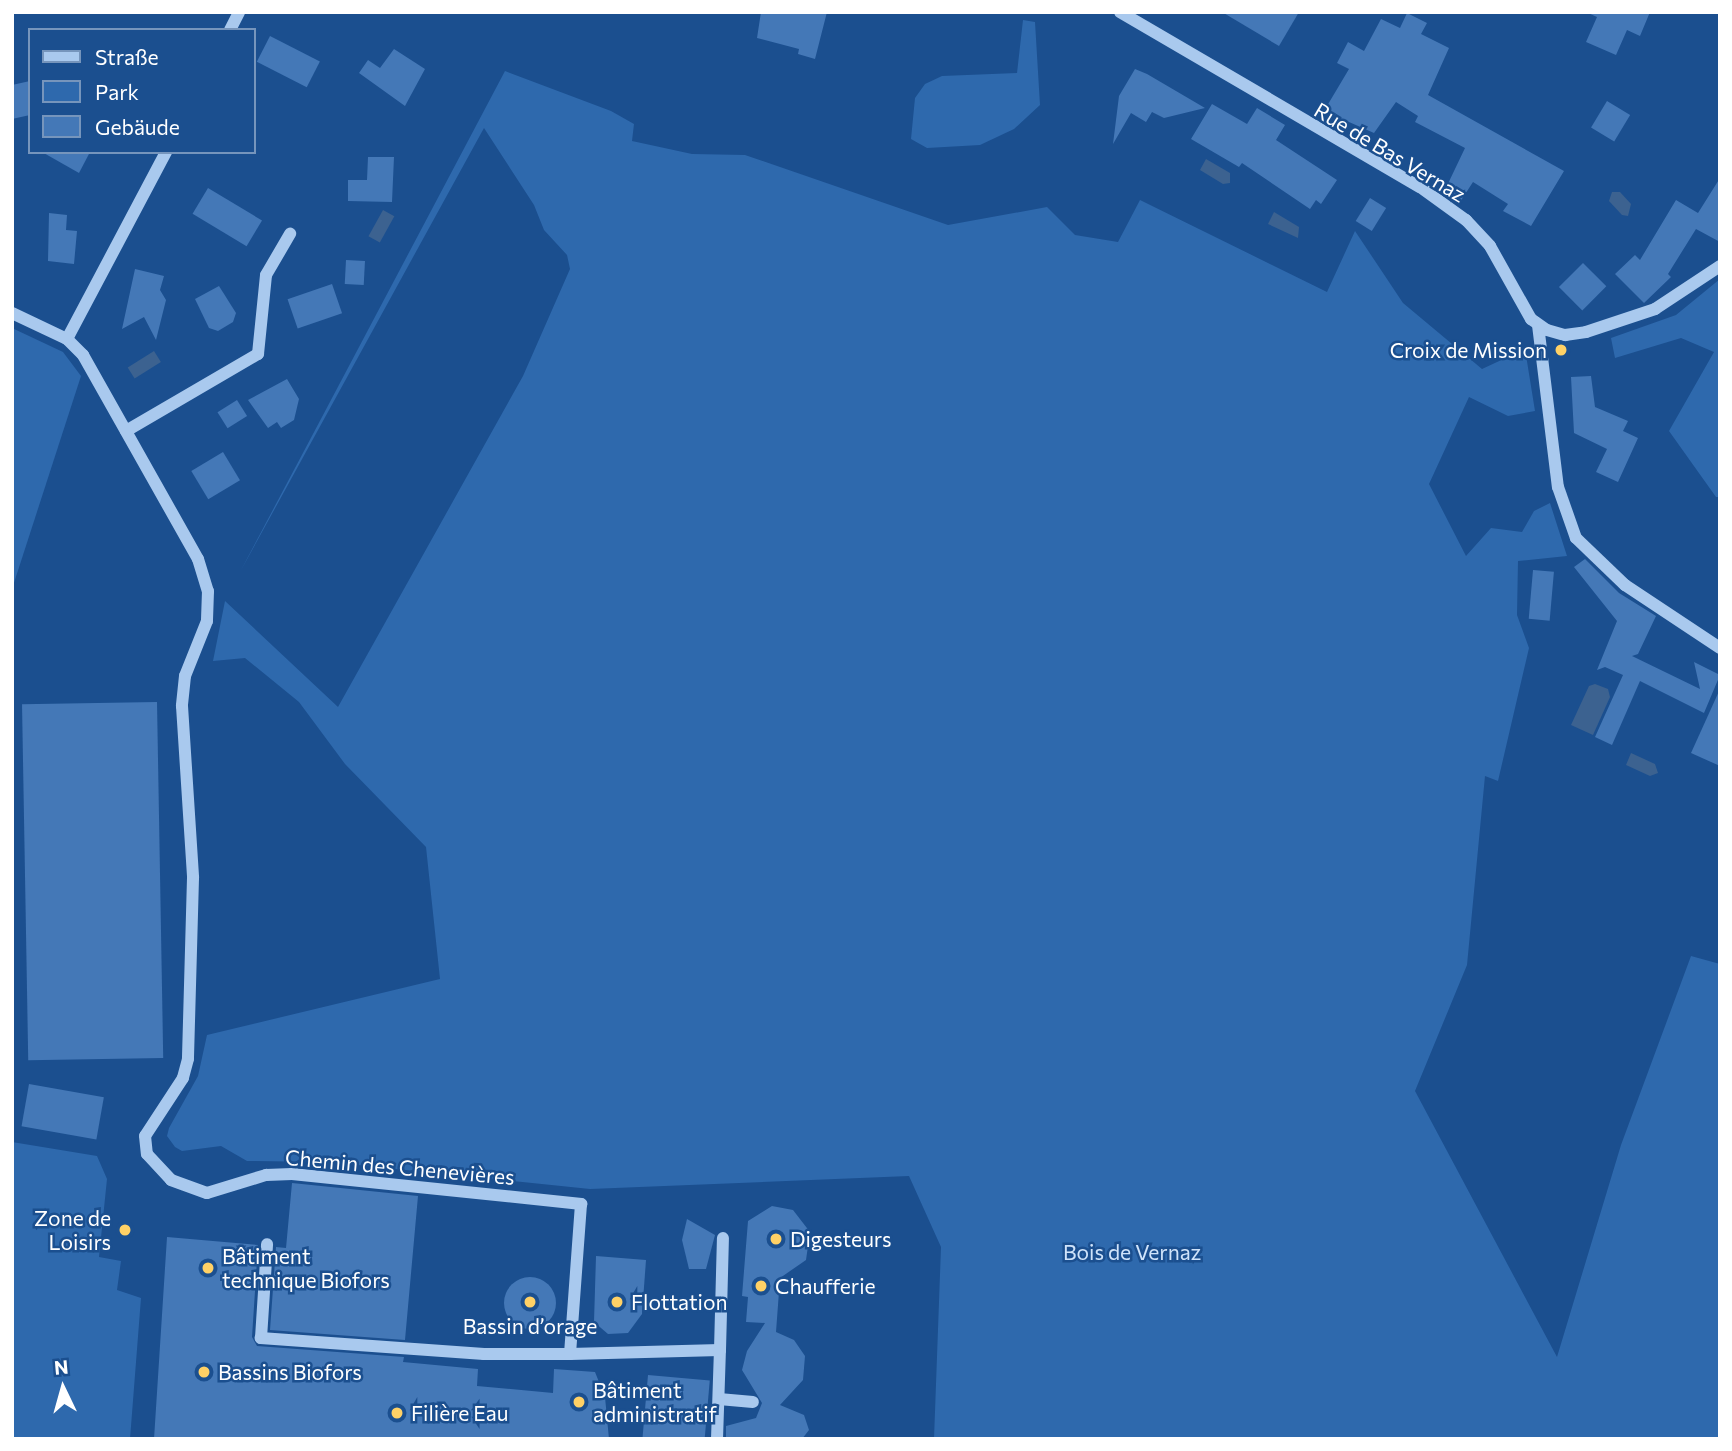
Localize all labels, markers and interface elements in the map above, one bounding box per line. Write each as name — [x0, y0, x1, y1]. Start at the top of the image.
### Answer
legend — [28, 28, 256, 154]
text: Straße — [95, 44, 159, 69]
text: Park — [95, 79, 139, 104]
street label: Rue de Bas Vernaz — [1310, 97, 1470, 207]
text: Gebäude — [95, 114, 180, 139]
place label: Croix de Mission — [1390, 337, 1547, 363]
marker: Croix de Mission — [1553, 342, 1569, 358]
street label: Chemin des Chenevières — [284, 1144, 516, 1190]
place label: Zone de Loisirs — [34, 1205, 111, 1255]
marker: Zone de Loisirs — [117, 1222, 133, 1238]
place label: Digesteurs — [790, 1226, 891, 1252]
marker: Digesteurs — [768, 1231, 784, 1247]
park label: Bois de Vernaz — [1063, 1239, 1201, 1265]
place label: Bâtiment technique Biofors — [222, 1243, 390, 1293]
marker: Bâtiment technique Biofors — [200, 1260, 216, 1276]
place label: Chaufferie — [775, 1273, 876, 1299]
marker: Chaufferie — [753, 1278, 769, 1294]
place label: Flottation — [631, 1289, 728, 1315]
marker: Bassin d’orage — [522, 1294, 538, 1310]
marker: Flottation — [609, 1294, 625, 1310]
place label: Bassin d’orage — [463, 1313, 597, 1339]
north arrow — [28, 1353, 98, 1423]
text: N — [53, 1355, 69, 1379]
place label: Bassins Biofors — [218, 1359, 362, 1385]
marker: Bassins Biofors — [196, 1364, 212, 1380]
place label: Bâtiment administratif — [593, 1377, 717, 1427]
marker: Bâtiment administratif — [571, 1394, 587, 1410]
place label: Filière Eau — [411, 1400, 509, 1426]
marker: Filière Eau — [389, 1405, 405, 1421]

